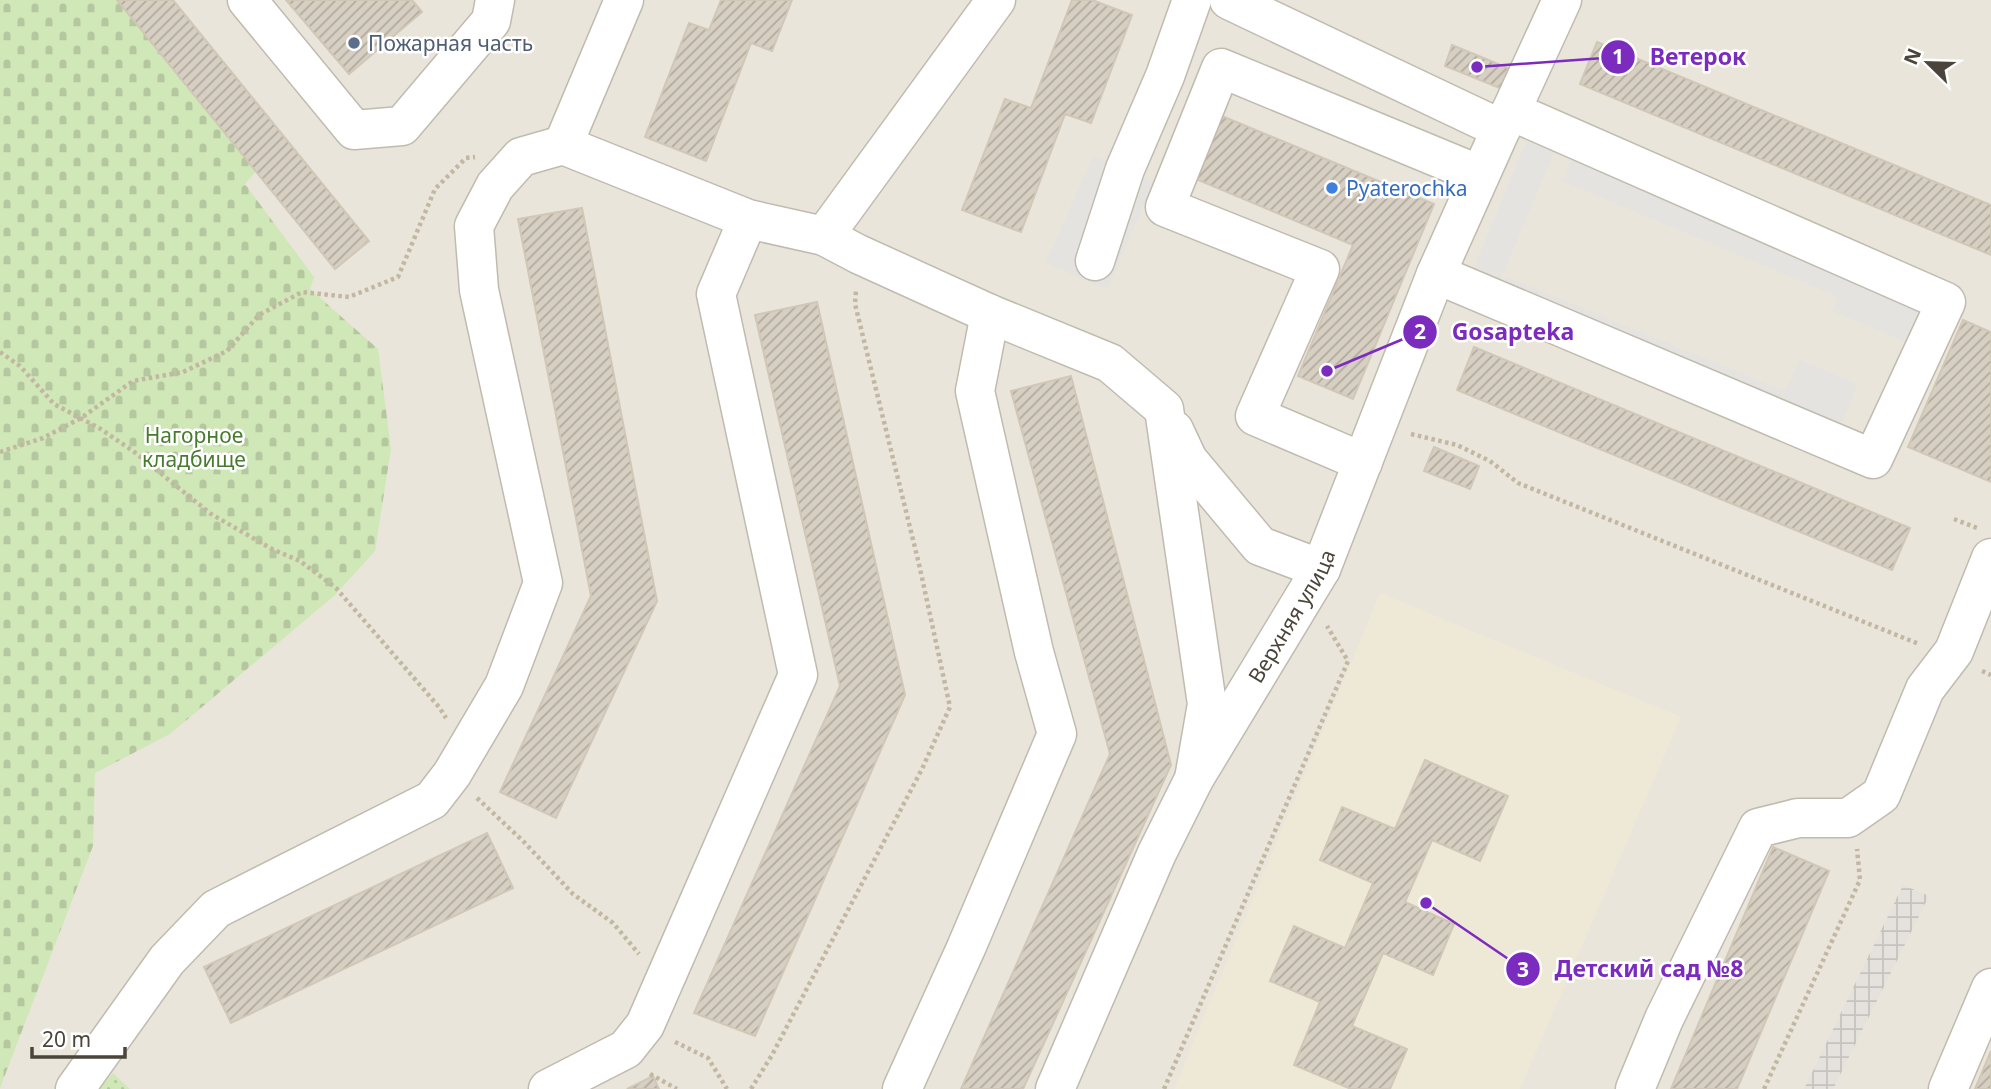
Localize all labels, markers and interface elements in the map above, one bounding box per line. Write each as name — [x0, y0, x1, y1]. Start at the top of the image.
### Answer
north arrow — [1893, 28, 1963, 98]
place label: Пожарная часть — [368, 29, 533, 57]
marker: Пожарная часть — [346, 35, 362, 51]
callout: Ветерок — [1601, 35, 1760, 79]
text: Ветерок — [1650, 40, 1747, 72]
text: 1 — [1612, 42, 1624, 70]
text: N — [1897, 44, 1927, 69]
place label: Pyaterochka — [1346, 174, 1468, 202]
marker: Pyaterochka — [1324, 180, 1340, 196]
callout: Gosapteka — [1402, 310, 1588, 354]
text: Gosapteka — [1452, 315, 1574, 347]
text: 2 — [1414, 317, 1426, 345]
park label: Нагорное кладбище — [142, 421, 246, 473]
street label: Верхняя улица — [1241, 545, 1341, 688]
callout: Детский сад №8 — [1506, 947, 1757, 991]
text: Детский сад №8 — [1555, 952, 1743, 984]
text: 3 — [1517, 955, 1529, 983]
scale bar — [32, 1016, 124, 1060]
text: 20 m — [42, 1025, 91, 1053]

